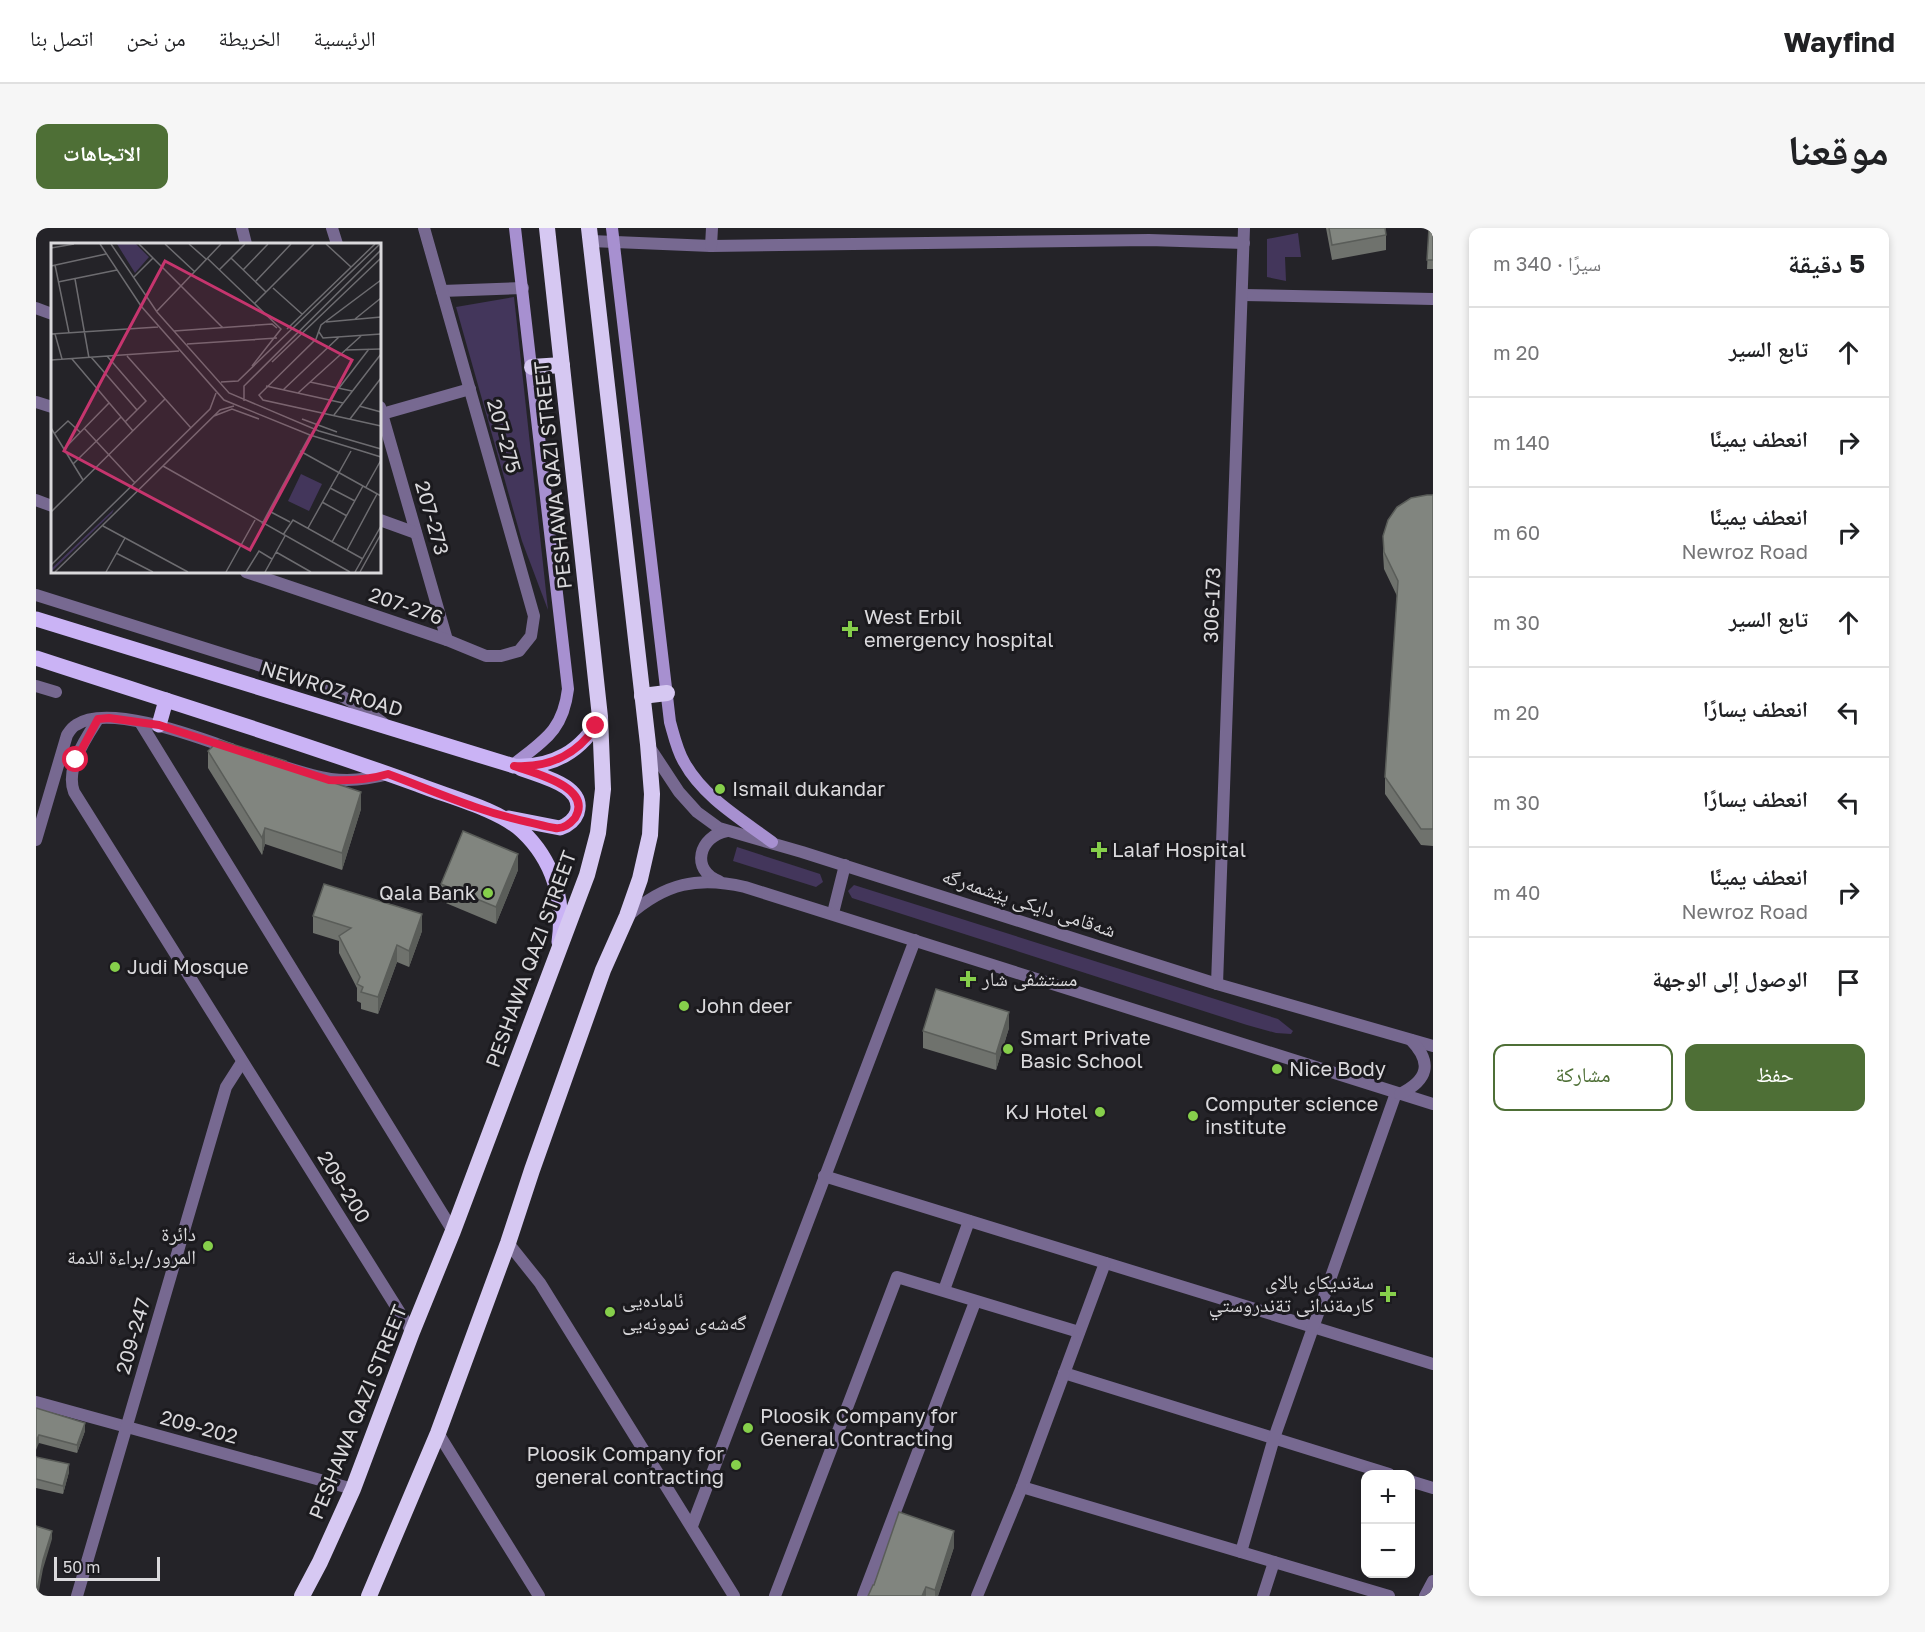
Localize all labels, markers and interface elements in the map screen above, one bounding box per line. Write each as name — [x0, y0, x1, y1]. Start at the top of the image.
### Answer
text: اتصل بنا — [30, 25, 93, 51]
text: من نحن — [126, 25, 186, 51]
text: الخريطة — [219, 25, 280, 51]
text: الرئيسية — [313, 25, 376, 51]
text: Wayfind — [1783, 25, 1895, 58]
button: الاتجاهات — [36, 124, 168, 189]
text: موقعنا — [1788, 124, 1889, 174]
inset map — [51, 243, 381, 573]
text: 5 دقيقة — [1788, 248, 1865, 279]
text: سيرًا · 340 m — [1493, 251, 1601, 275]
text: تابع السير — [1729, 335, 1808, 362]
icon: ahead — [1832, 336, 1865, 369]
text: 20 m — [1493, 340, 1540, 364]
street label: PESHAWA QAZI STREET — [528, 360, 576, 590]
street label: 207-275 — [483, 396, 527, 476]
text: انعطف يمينًا — [1709, 425, 1808, 452]
icon: right — [1832, 426, 1865, 459]
text: 140 m — [1493, 430, 1550, 454]
street label: 207-273 — [411, 478, 455, 558]
text: انعطف يمينًا — [1709, 503, 1808, 530]
icon: right — [1832, 516, 1865, 549]
text: 60 m — [1493, 520, 1540, 544]
text: Newroz Road — [1681, 539, 1808, 563]
street label: 306-173 — [1198, 567, 1224, 643]
street label: 207-276 — [366, 581, 446, 629]
place label: West Erbil emergency hospital — [864, 604, 1054, 651]
text: تابع السير — [1729, 605, 1808, 632]
icon: ahead — [1832, 606, 1865, 639]
text: 30 m — [1493, 610, 1540, 634]
marker: West Erbil emergency hospital — [841, 620, 859, 638]
street label: NEWROZ ROAD — [258, 655, 406, 721]
text: انعطف يسارًا — [1703, 695, 1808, 722]
icon: left — [1832, 696, 1865, 729]
text: 20 m — [1493, 700, 1540, 724]
route end — [582, 712, 608, 738]
route start — [62, 746, 88, 772]
place label: Ismail dukandar — [732, 776, 885, 800]
marker: Ismail dukandar — [713, 782, 727, 796]
text: انعطف يسارًا — [1703, 785, 1808, 812]
icon: left — [1832, 786, 1865, 819]
text: 30 m — [1493, 790, 1540, 814]
place label: Lalaf Hospital — [1112, 837, 1246, 861]
marker: Lalaf Hospital — [1090, 841, 1108, 859]
street label: PESHAWA QAZI STREET — [480, 847, 580, 1070]
street label: شەقامی دایکی پێشمەرگە — [939, 863, 1119, 943]
text: انعطف يمينًا — [1709, 863, 1808, 890]
icon: right — [1832, 876, 1865, 909]
place label: Qala Bank — [379, 880, 476, 904]
text: 40 m — [1493, 880, 1540, 904]
marker: Qala Bank — [481, 886, 495, 900]
text: Newroz Road — [1681, 899, 1808, 923]
place label: Judi Mosque — [127, 954, 249, 978]
marker: Judi Mosque — [108, 960, 122, 974]
text: الوصول إلى الوجهة — [1652, 965, 1808, 992]
place label: مستشفى شار — [981, 966, 1077, 991]
icon: arrive — [1832, 966, 1865, 999]
marker: مستشفى شار — [959, 970, 977, 988]
place label: John deer — [696, 993, 792, 1017]
marker: John deer — [677, 999, 691, 1013]
place label: Smart Private Basic School — [1020, 1025, 1151, 1072]
marker: Smart Private Basic School — [1001, 1042, 1015, 1056]
button: مشاركة — [1493, 1044, 1673, 1111]
button: حفظ — [1685, 1044, 1865, 1111]
place label: Nice Body — [1289, 1056, 1386, 1080]
marker: Nice Body — [1270, 1062, 1284, 1076]
place label: Computer science institute — [1205, 1091, 1378, 1138]
place label: KJ Hotel — [1005, 1099, 1088, 1123]
marker: KJ Hotel — [1093, 1105, 1107, 1119]
marker: Computer science institute — [1186, 1109, 1200, 1123]
street label: 209-200 — [313, 1146, 376, 1227]
place label: دائرة المرور/براءة الذمة — [67, 1221, 196, 1269]
marker: دائرة المرور/براءة الذمة — [201, 1239, 215, 1253]
place label: سةنديكاى بالاى كارمةندانى تةندروستي — [1209, 1269, 1374, 1321]
marker: سةنديكاى بالاى كارمةندانى تةندروستي — [1379, 1285, 1397, 1303]
place label: ئامادەیی گەشەی نموونەیی — [622, 1287, 747, 1335]
street label: 209-247 — [110, 1295, 154, 1377]
street label: PESHAWA QAZI STREET — [303, 1301, 411, 1522]
marker: ئامادەیی گەشەی نموونەیی — [603, 1305, 617, 1319]
place label: Ploosik Company for General Contracting — [760, 1403, 958, 1450]
street label: 209-202 — [158, 1404, 241, 1448]
marker: Ploosik Company for General Contracting — [741, 1421, 755, 1435]
place label: Ploosik Company for general contracting — [527, 1441, 724, 1488]
marker: Ploosik Company for general contracting — [729, 1458, 743, 1472]
map controls — [1361, 1470, 1415, 1578]
button: + — [1361, 1470, 1415, 1524]
button: − — [1361, 1524, 1415, 1578]
scale bar — [54, 1554, 160, 1582]
text: 50 m — [63, 1557, 100, 1577]

